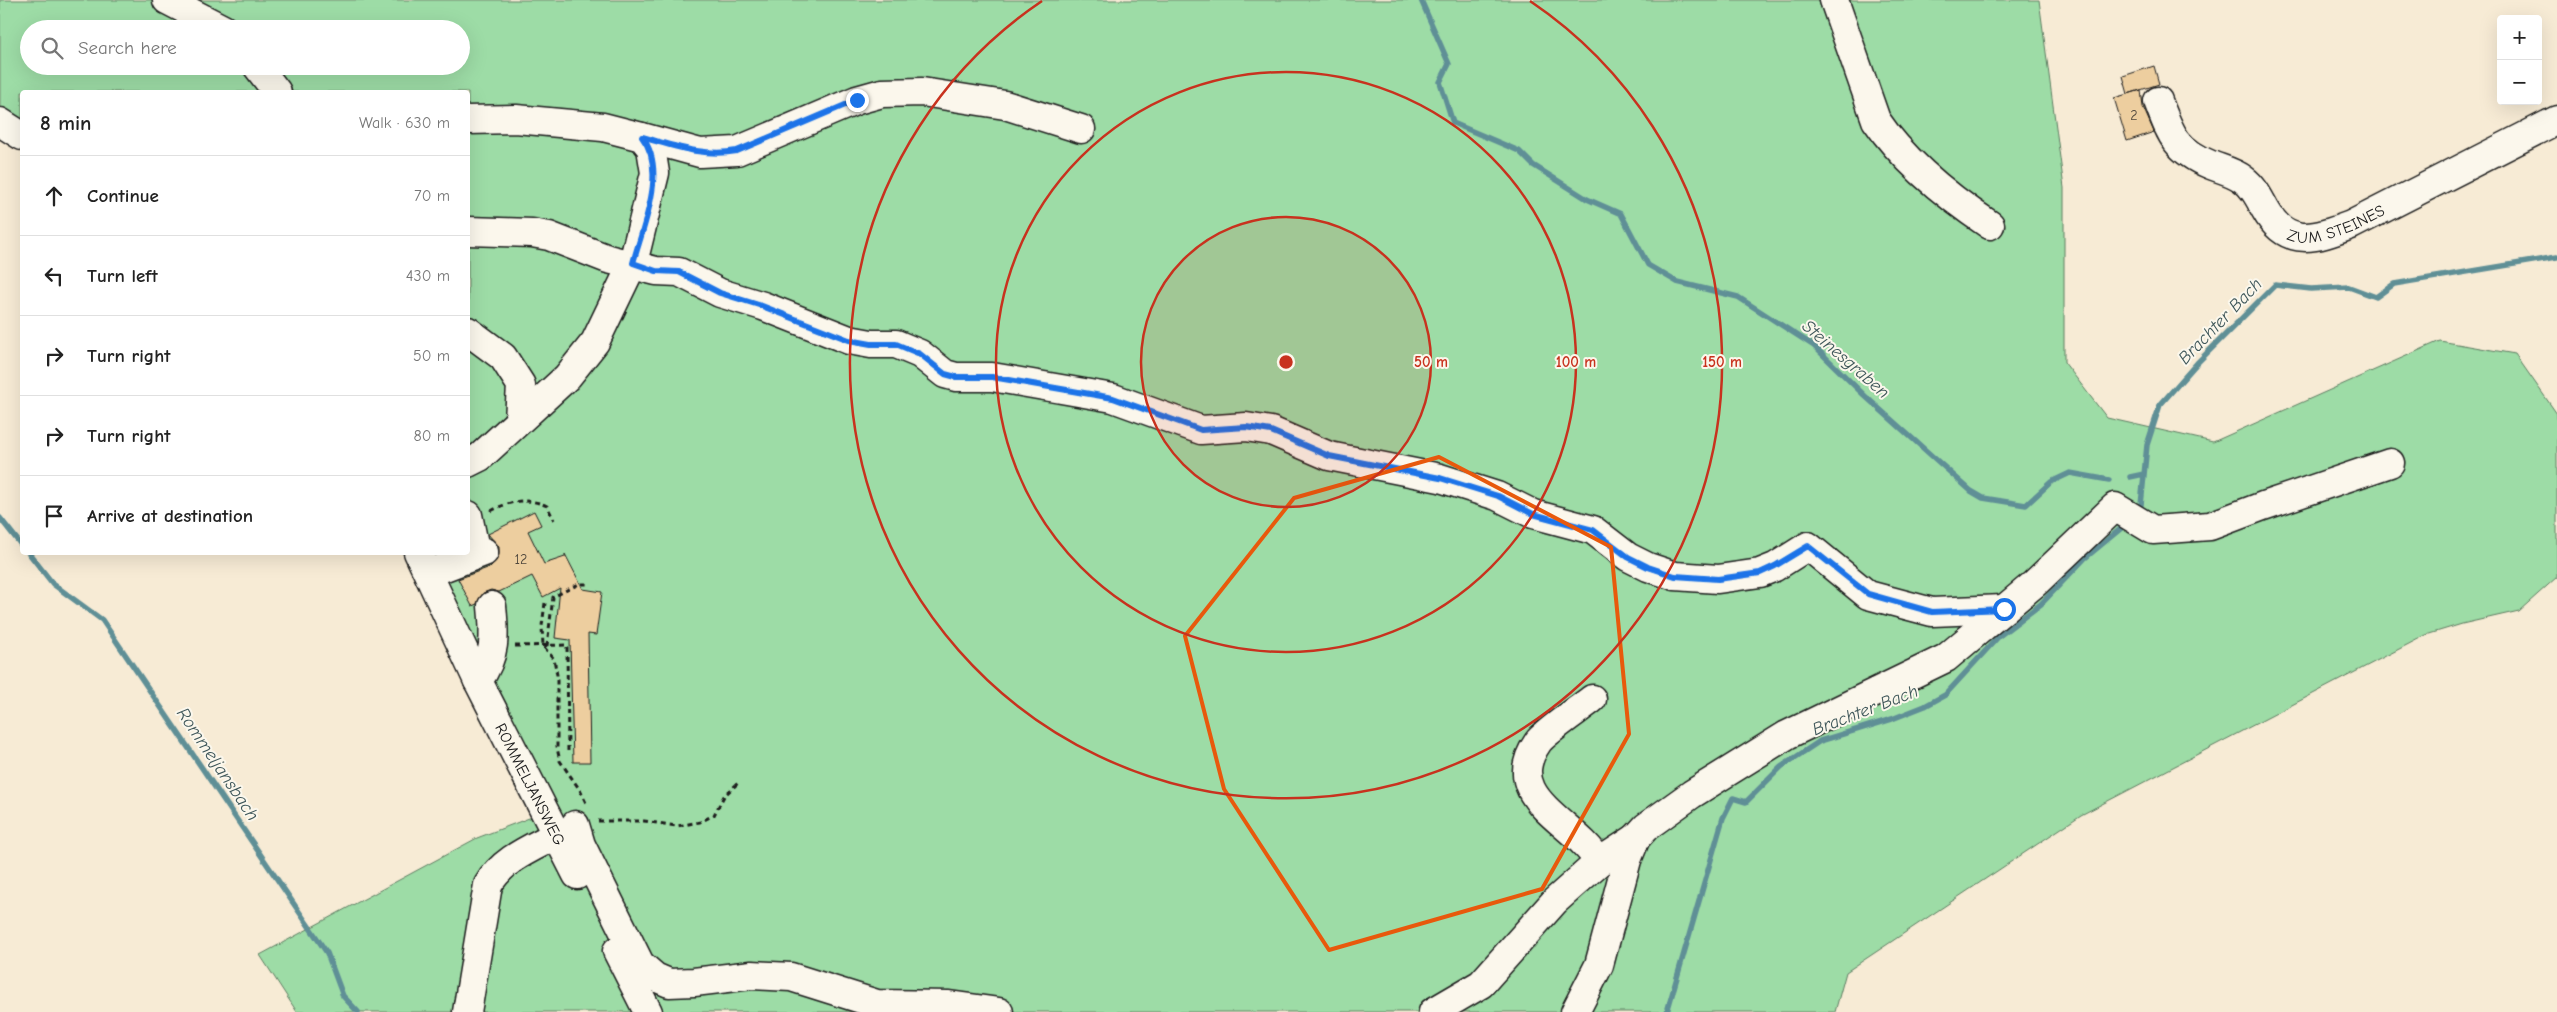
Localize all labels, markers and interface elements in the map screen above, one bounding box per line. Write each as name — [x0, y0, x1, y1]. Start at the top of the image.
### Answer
map controls — [2497, 15, 2542, 105]
button: + — [2497, 15, 2542, 60]
search box — [20, 20, 470, 75]
icon: search — [38, 34, 66, 62]
text: Search here — [78, 37, 177, 59]
button: − — [2497, 60, 2542, 105]
route end — [846, 89, 869, 112]
house number: 2 — [2130, 107, 2138, 124]
text: 8 min — [40, 111, 91, 135]
text: Walk · 630 m — [359, 114, 450, 132]
icon: ahead — [40, 182, 68, 210]
text: Continue — [87, 185, 159, 207]
text: 70 m — [414, 187, 450, 205]
street label: ZUM STEINES — [2285, 201, 2388, 247]
icon: left — [40, 262, 68, 290]
text: Turn left — [87, 265, 158, 287]
text: 430 m — [406, 267, 450, 285]
water label: Brachter Bach — [2174, 274, 2267, 369]
water label: Steinesgraben — [1798, 316, 1894, 403]
icon: right — [40, 342, 68, 370]
text: Turn right — [87, 345, 171, 367]
text: 50 m — [413, 347, 450, 365]
centre of rings — [1277, 353, 1295, 371]
text: 50 m — [1414, 353, 1448, 371]
text: 100 m — [1556, 353, 1596, 371]
text: 150 m — [1702, 353, 1742, 371]
icon: right — [40, 422, 68, 450]
text: Turn right — [87, 425, 171, 447]
text: 80 m — [413, 427, 450, 445]
icon: arrive — [40, 502, 68, 530]
text: Arrive at destination — [87, 505, 253, 527]
house number: 12 — [515, 551, 527, 568]
route start — [1993, 598, 2016, 621]
water label: Brachter Bach — [1809, 681, 1921, 740]
water label: Rommeljansbach — [172, 704, 263, 825]
street label: ROMMELJANSWEG — [491, 720, 568, 849]

